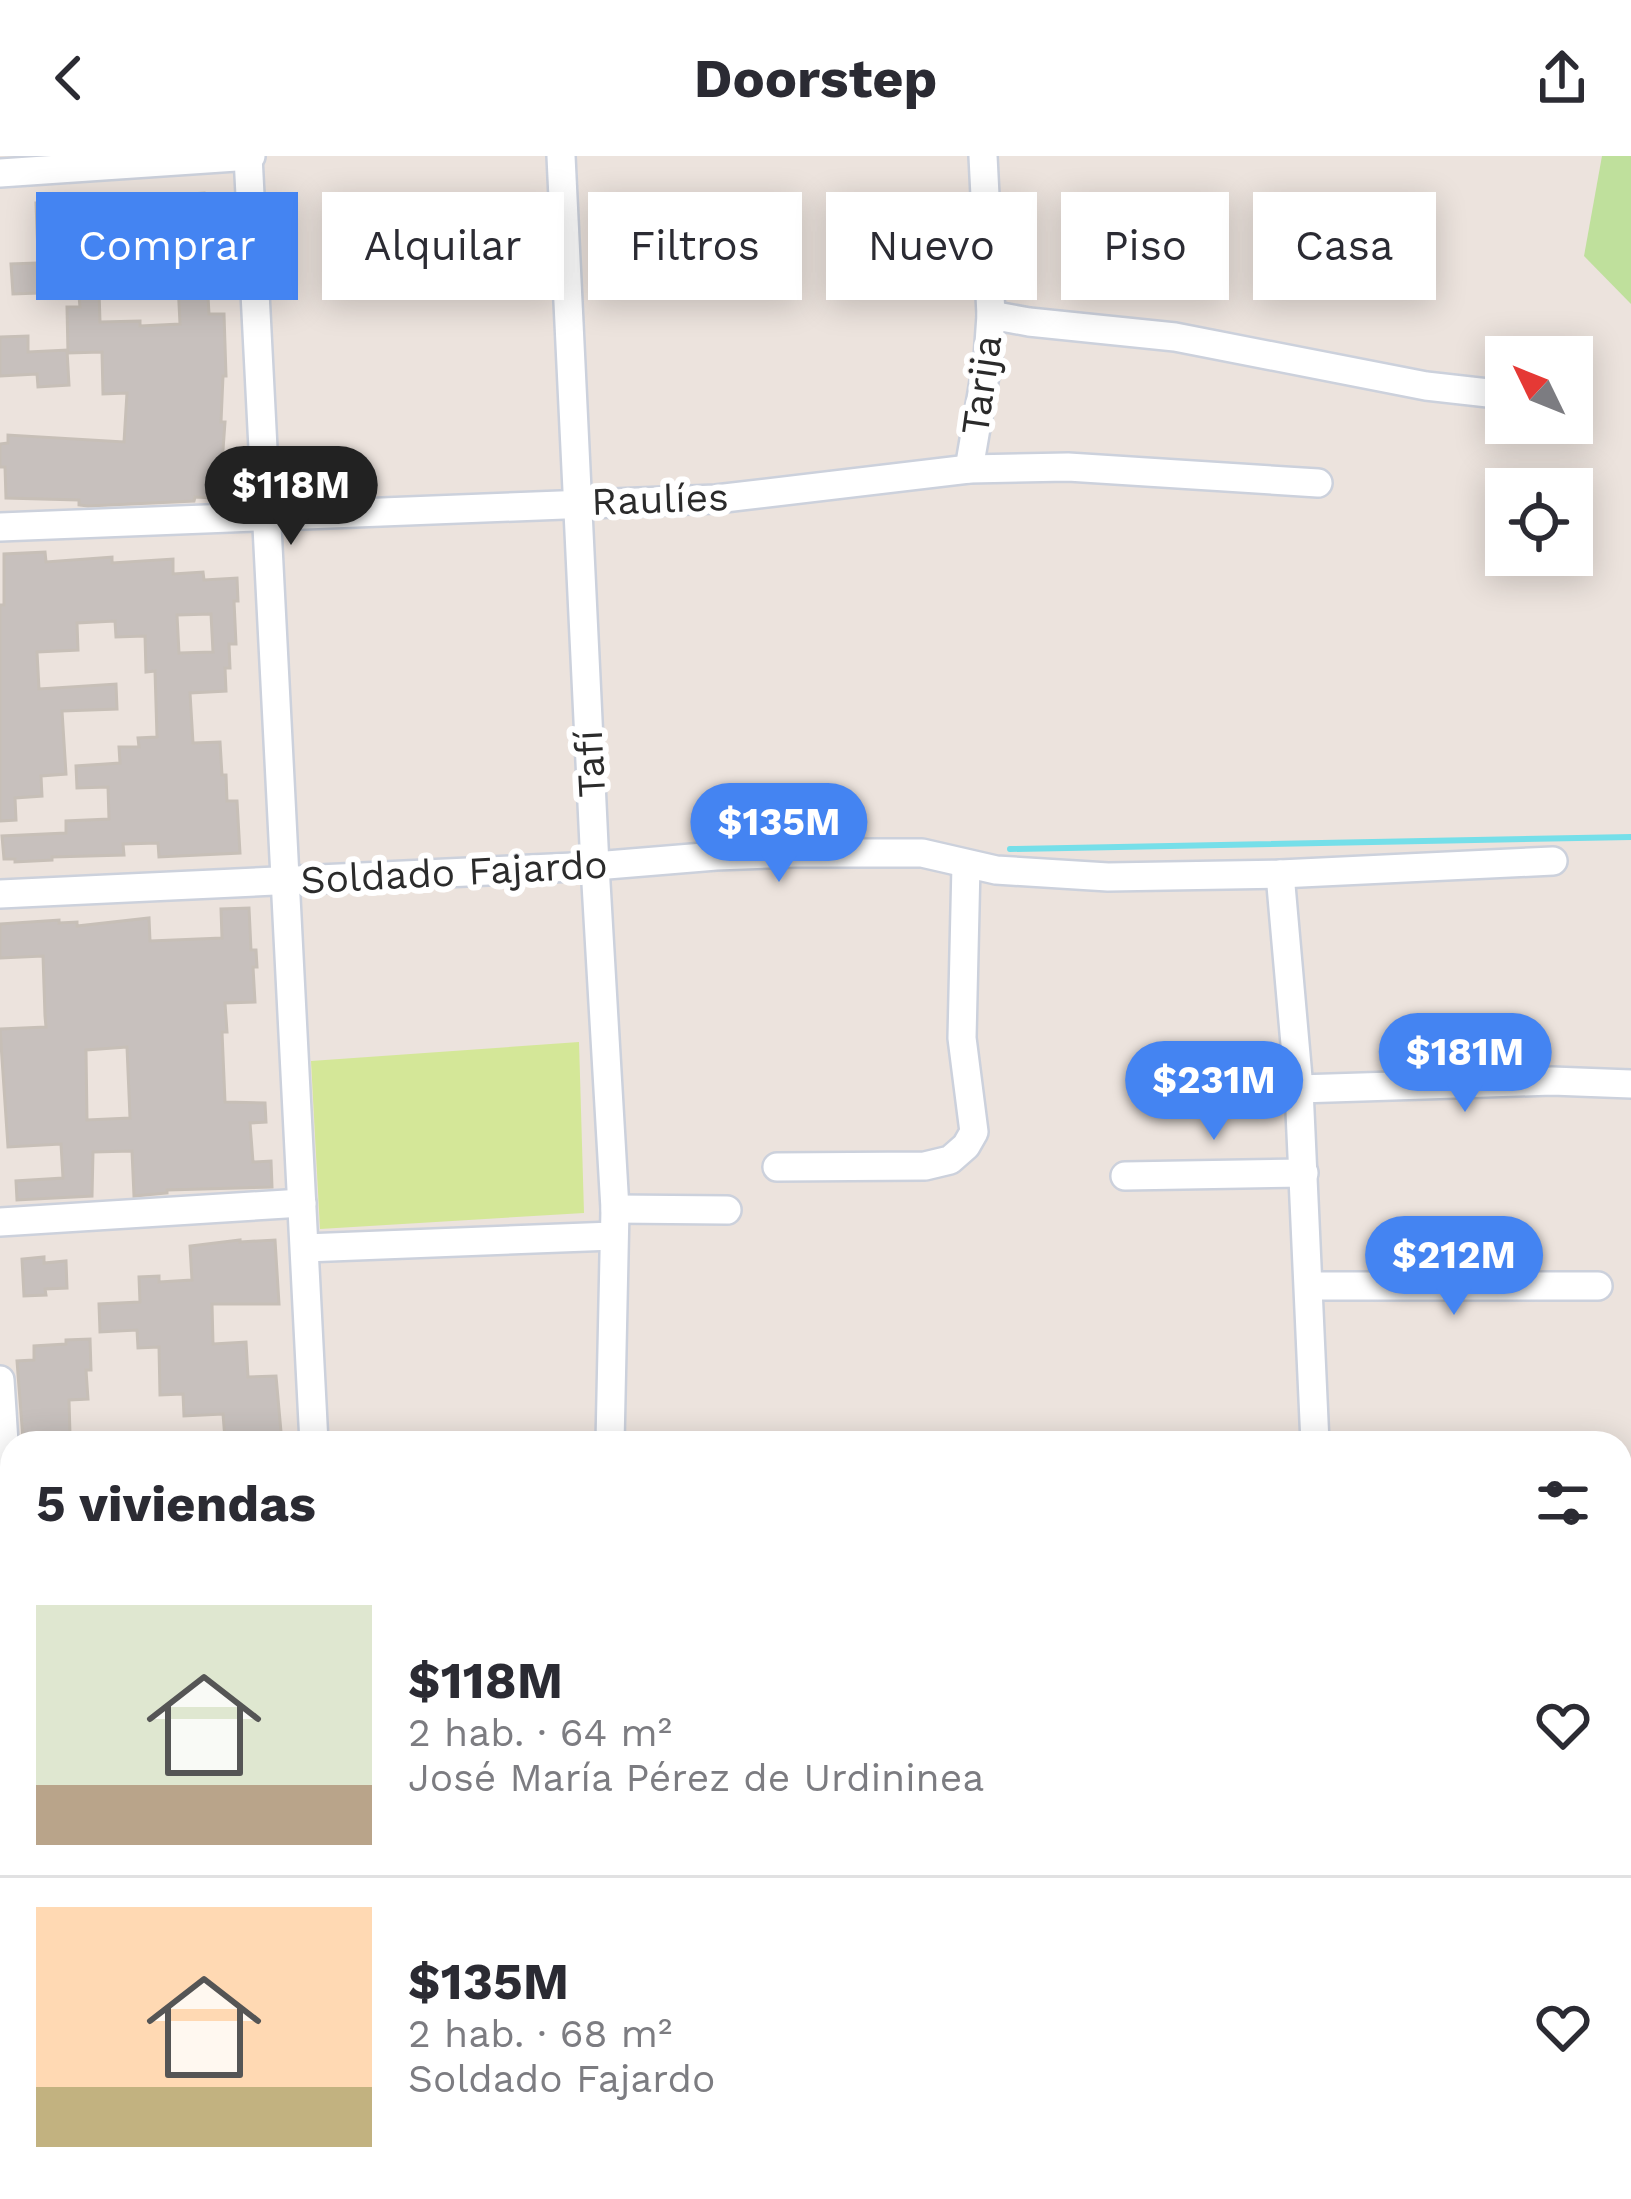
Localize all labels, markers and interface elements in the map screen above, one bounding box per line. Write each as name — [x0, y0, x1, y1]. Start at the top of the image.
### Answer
icon: back — [36, 45, 102, 111]
icon: share — [1529, 45, 1595, 111]
text: Doorstep — [694, 47, 937, 110]
chip: Comprar — [36, 192, 298, 300]
chip: Alquilar — [322, 192, 564, 300]
chip: Filtros — [588, 192, 802, 300]
chip: Nuevo — [826, 192, 1037, 300]
chip: Piso — [1061, 192, 1229, 300]
chip: Casa — [1253, 192, 1436, 300]
street label: Tarija — [952, 332, 1010, 438]
north arrow — [1485, 336, 1593, 444]
map controls — [1485, 336, 1593, 576]
pin: $118M — [207, 446, 375, 548]
text: $118M — [232, 462, 350, 507]
button: locate — [1485, 468, 1593, 576]
street label: Raulíes — [591, 474, 729, 524]
street label: Tafí — [566, 729, 614, 799]
pin: $135M — [695, 783, 863, 885]
text: $135M — [717, 799, 841, 844]
street label: Soldado Fajardo — [299, 841, 609, 903]
pin: $181M — [1381, 1013, 1549, 1115]
text: $181M — [1406, 1029, 1524, 1074]
pin: $231M — [1130, 1041, 1298, 1143]
text: $231M — [1152, 1057, 1276, 1102]
pin: $212M — [1370, 1216, 1538, 1318]
text: $212M — [1392, 1232, 1516, 1277]
icon: filters — [1530, 1470, 1596, 1536]
text: 5 viviendas — [36, 1474, 316, 1533]
text: $118M — [408, 1651, 563, 1710]
icon: home — [132, 1653, 276, 1797]
icon: heart — [1530, 1692, 1596, 1758]
text: 2 hab. · 64 m² — [408, 1710, 672, 1755]
text: José María Pérez de Urdininea — [408, 1755, 984, 1800]
text: $135M — [408, 1952, 569, 2011]
icon: home — [132, 1955, 276, 2099]
icon: heart — [1530, 1994, 1596, 2060]
text: 2 hab. · 68 m² — [408, 2011, 672, 2056]
text: Soldado Fajardo — [408, 2056, 715, 2101]

